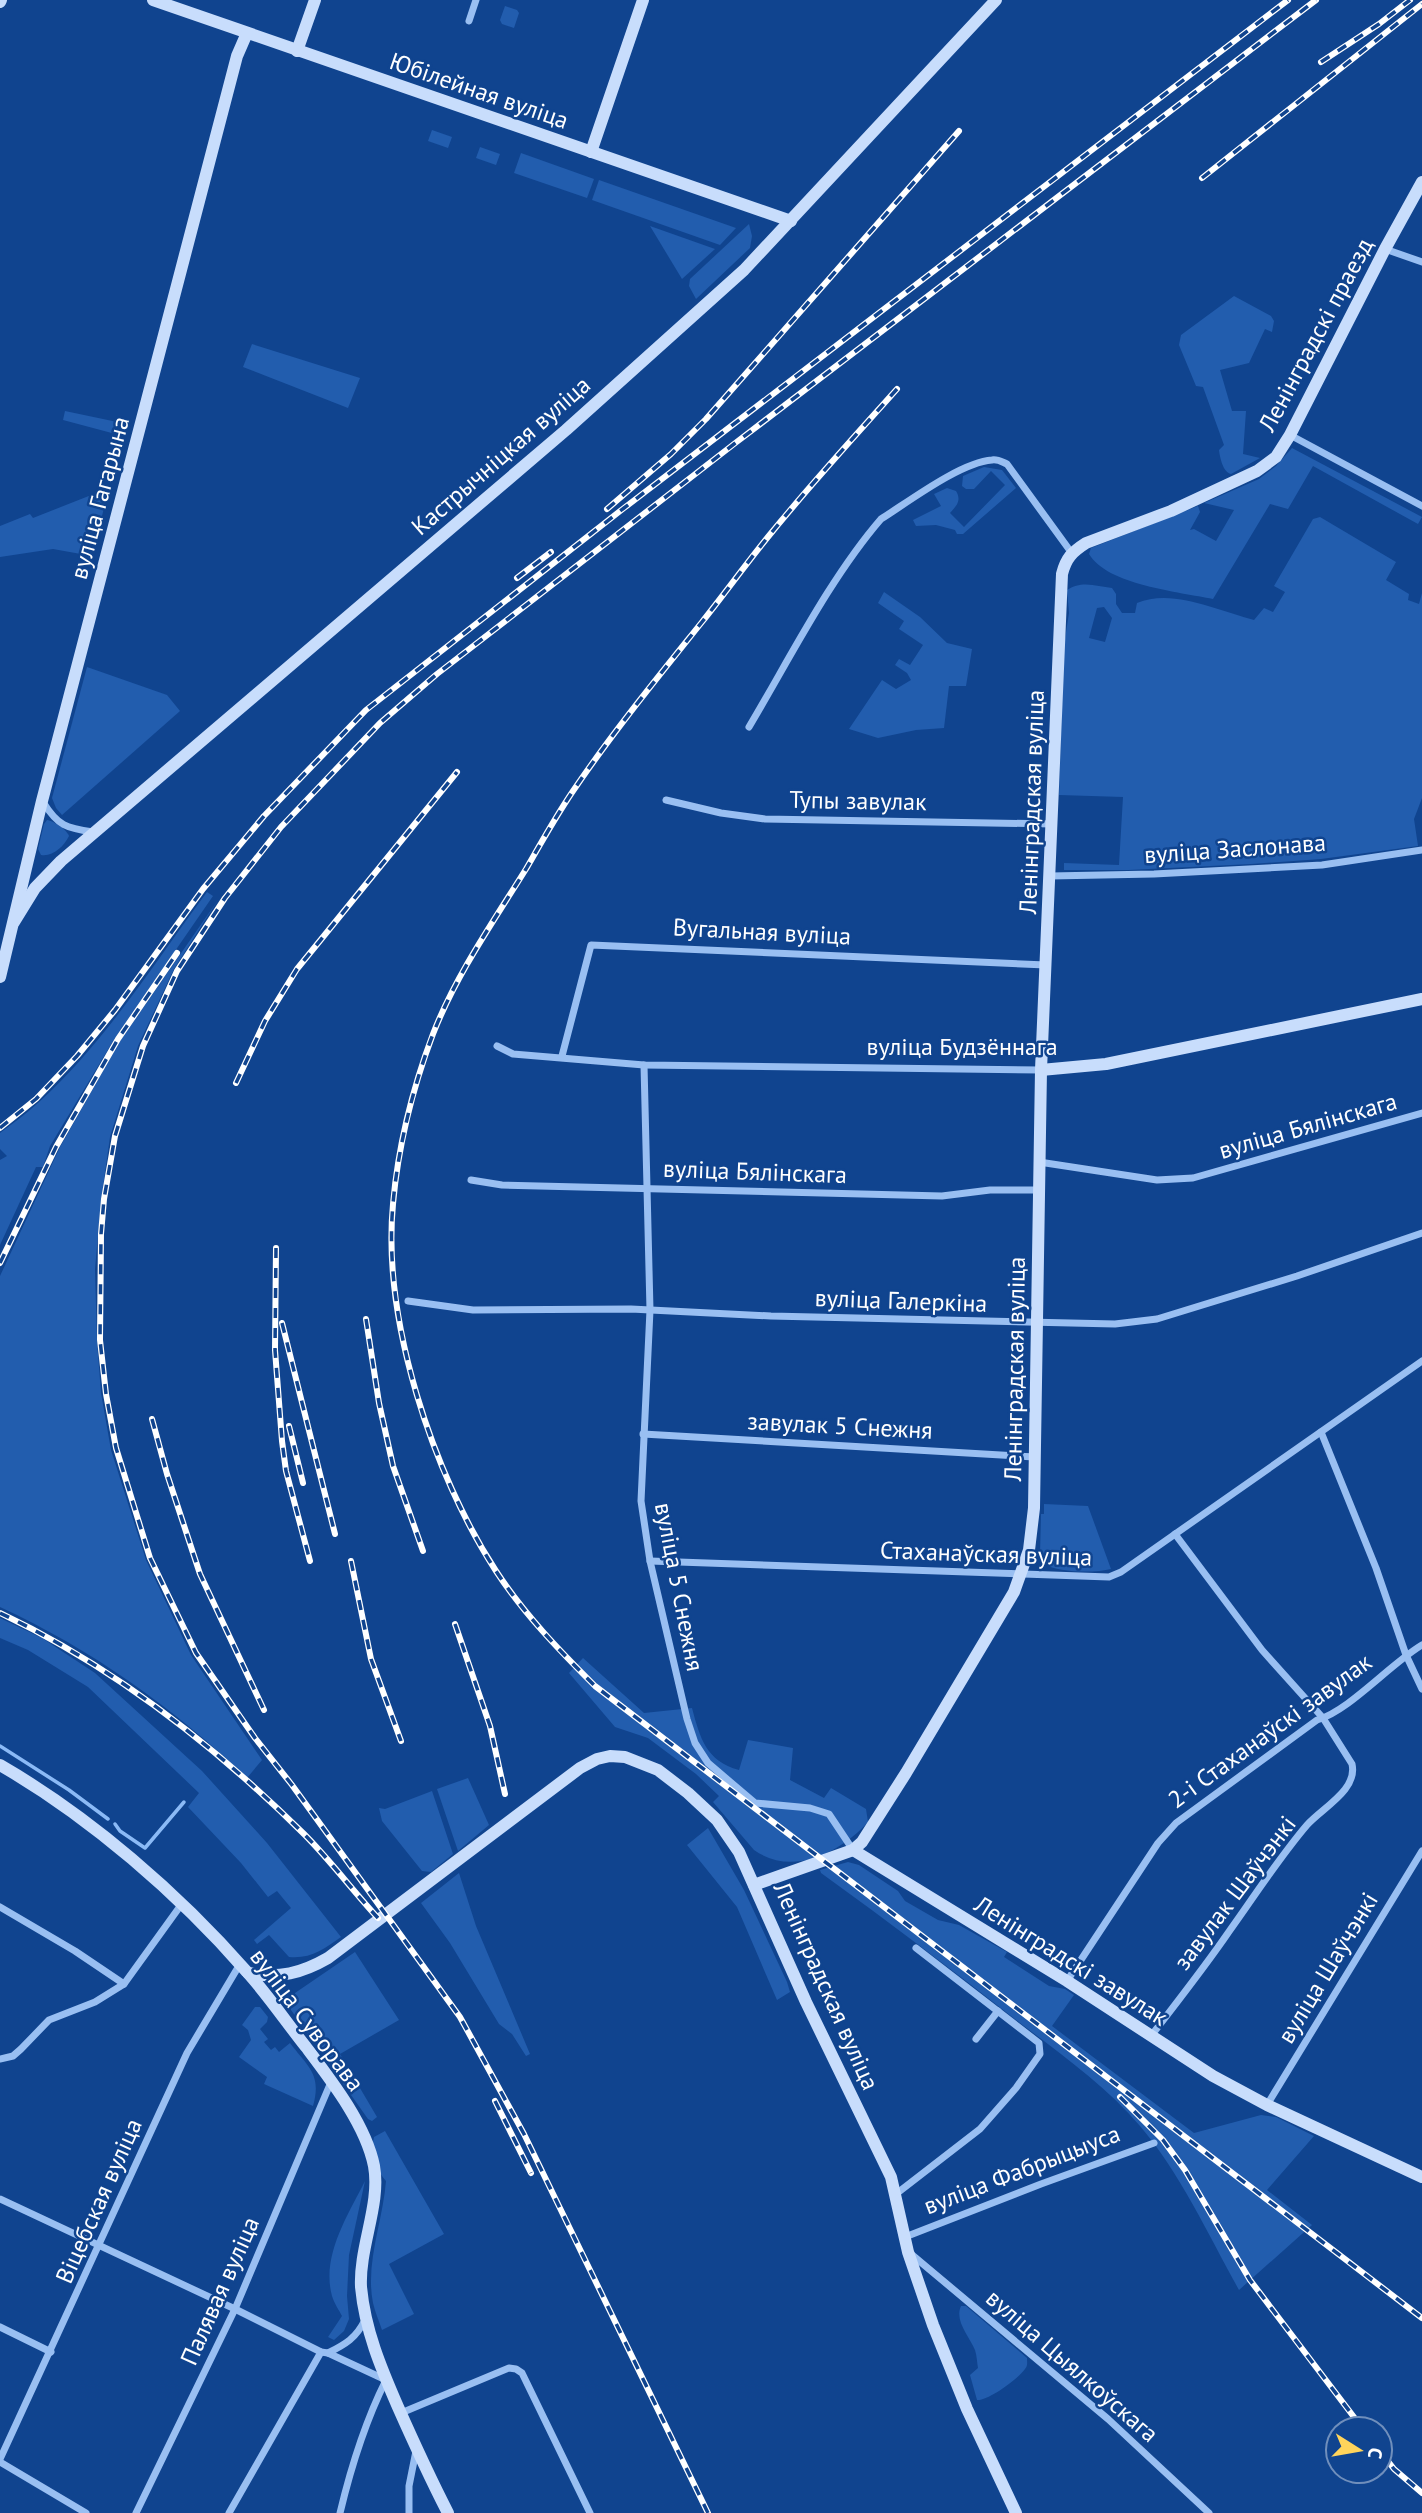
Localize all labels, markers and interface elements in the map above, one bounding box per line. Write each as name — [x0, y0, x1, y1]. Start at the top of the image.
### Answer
street label: Юбілейная вуліца — [386, 45, 573, 136]
street label: Ленінградскі праезд — [1251, 233, 1380, 438]
street label: Кастрычніцкая вуліца — [405, 369, 597, 542]
street label: вуліца Гагарына — [63, 413, 136, 583]
street label: Ленінградская вуліца — [1012, 689, 1051, 916]
street label: Тупы завулак — [789, 784, 927, 817]
street label: вуліца Заслонава — [1143, 827, 1327, 870]
street label: Вугальная вуліца — [672, 911, 852, 952]
street label: вуліца Будзённага — [866, 1031, 1058, 1062]
street label: вуліца Бялінскага — [1215, 1085, 1400, 1166]
street label: вуліца Бялінскага — [663, 1153, 847, 1190]
street label: Ленінградская вуліца — [997, 1256, 1032, 1483]
street label: вуліца Галеркіна — [814, 1282, 988, 1319]
street label: завулак 5 Снежня — [747, 1405, 933, 1446]
street label: вуліца 5 Снежня — [648, 1500, 711, 1674]
street label: Стаханаўская вуліца — [879, 1534, 1093, 1573]
street label: 2-і Стаханаўскі завулак — [1162, 1646, 1378, 1815]
street label: завулак Шаўчэнкі — [1167, 1809, 1303, 1976]
street label: Ленінградская вуліца — [766, 1876, 886, 2095]
street label: вуліца Шаўчэнкі — [1270, 1887, 1385, 2049]
street label: Ленінградскі завулак — [968, 1888, 1174, 2033]
street label: вуліца Суворава — [244, 1942, 371, 2097]
street label: Віцебская вуліца — [48, 2114, 149, 2288]
street label: вуліца Фабрыцыуса — [919, 2118, 1124, 2221]
street label: Палявая вуліца — [173, 2212, 266, 2370]
street label: вуліца Цыялкоўскага — [980, 2282, 1165, 2449]
north arrow — [1324, 2415, 1394, 2485]
text: С — [1363, 2446, 1388, 2461]

